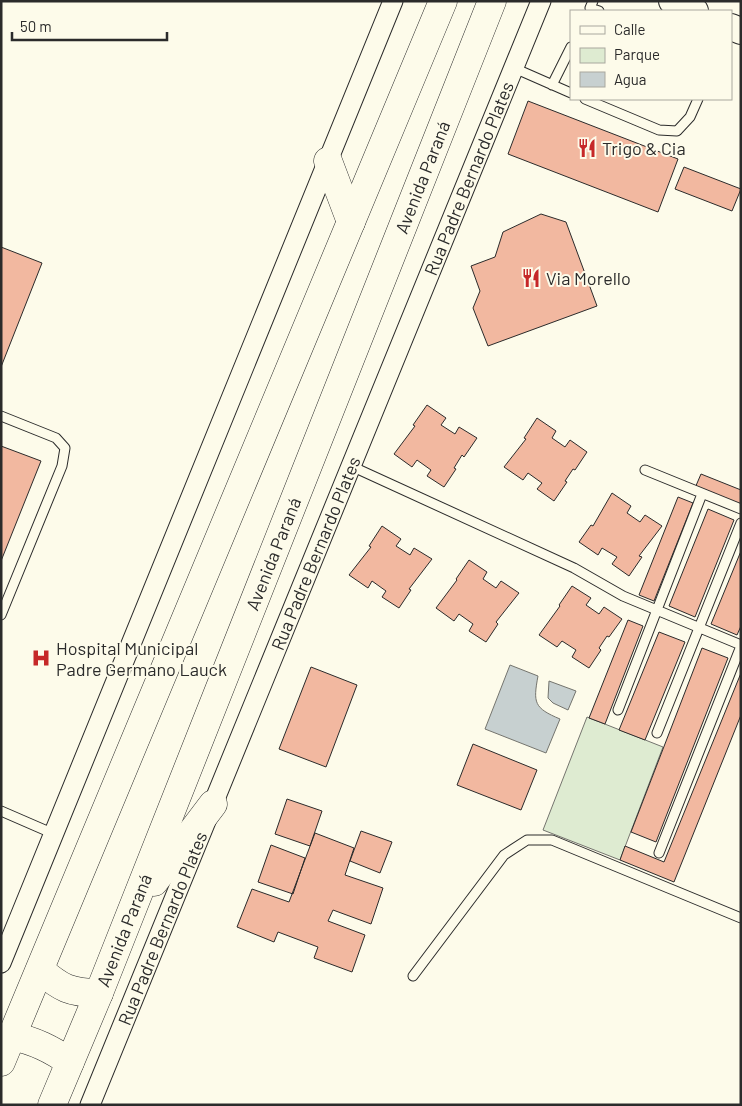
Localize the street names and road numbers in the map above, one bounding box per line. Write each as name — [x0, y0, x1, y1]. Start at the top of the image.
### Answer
street label: Rua Padre Bernardo Plates — [419, 78, 518, 278]
street label: Avenida Paraná — [390, 117, 454, 237]
street label: Rua Padre Bernardo Plates — [266, 453, 365, 653]
street label: Avenida Paraná — [241, 494, 305, 613]
street label: Rua Padre Bernardo Plates — [113, 828, 212, 1028]
street label: Avenida Paraná — [92, 871, 156, 990]

